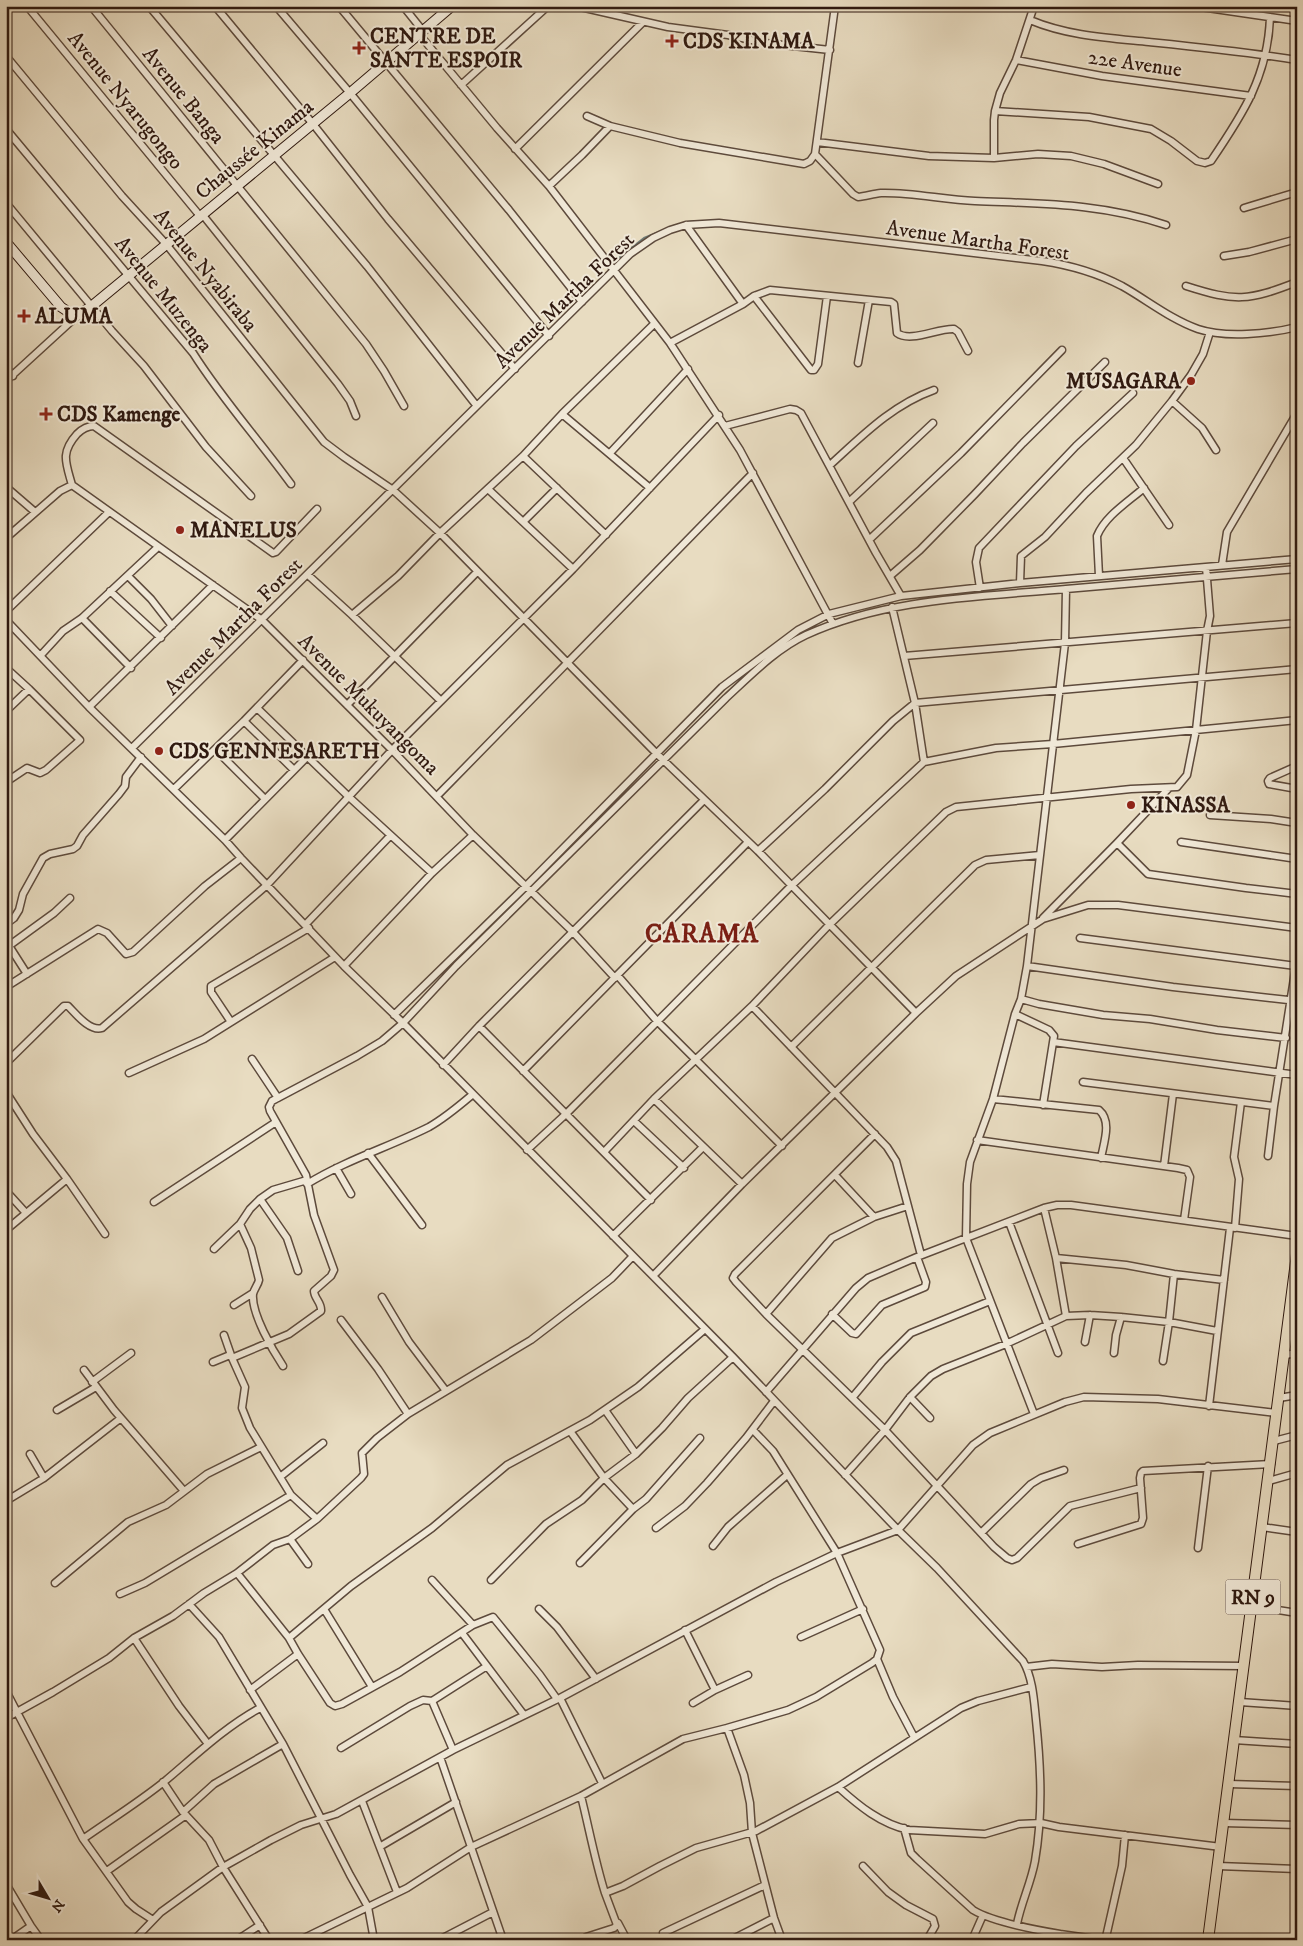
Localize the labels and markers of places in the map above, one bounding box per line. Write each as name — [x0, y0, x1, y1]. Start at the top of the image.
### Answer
place label: CENTRE DE SANTE ESPOIR — [370, 24, 523, 74]
place label: CDS KINAMA — [683, 29, 815, 55]
marker: CDS KINAMA — [665, 34, 679, 48]
marker: CENTRE DE SANTE ESPOIR — [352, 41, 366, 55]
place label: ALUMA — [34, 304, 113, 330]
marker: ALUMA — [17, 309, 31, 323]
place label: MUSAGARA — [1066, 369, 1182, 395]
marker: MUSAGARA — [1185, 375, 1197, 387]
place label: CDS Kamenge — [57, 402, 180, 428]
marker: CDS Kamenge — [39, 407, 53, 421]
place label: MANELUS — [190, 518, 297, 544]
marker: MANELUS — [174, 524, 186, 536]
place label: CDS GENNESARETH — [169, 739, 380, 765]
marker: CDS GENNESARETH — [153, 745, 165, 757]
place label: KINASSA — [1141, 793, 1231, 819]
marker: KINASSA — [1125, 799, 1137, 811]

